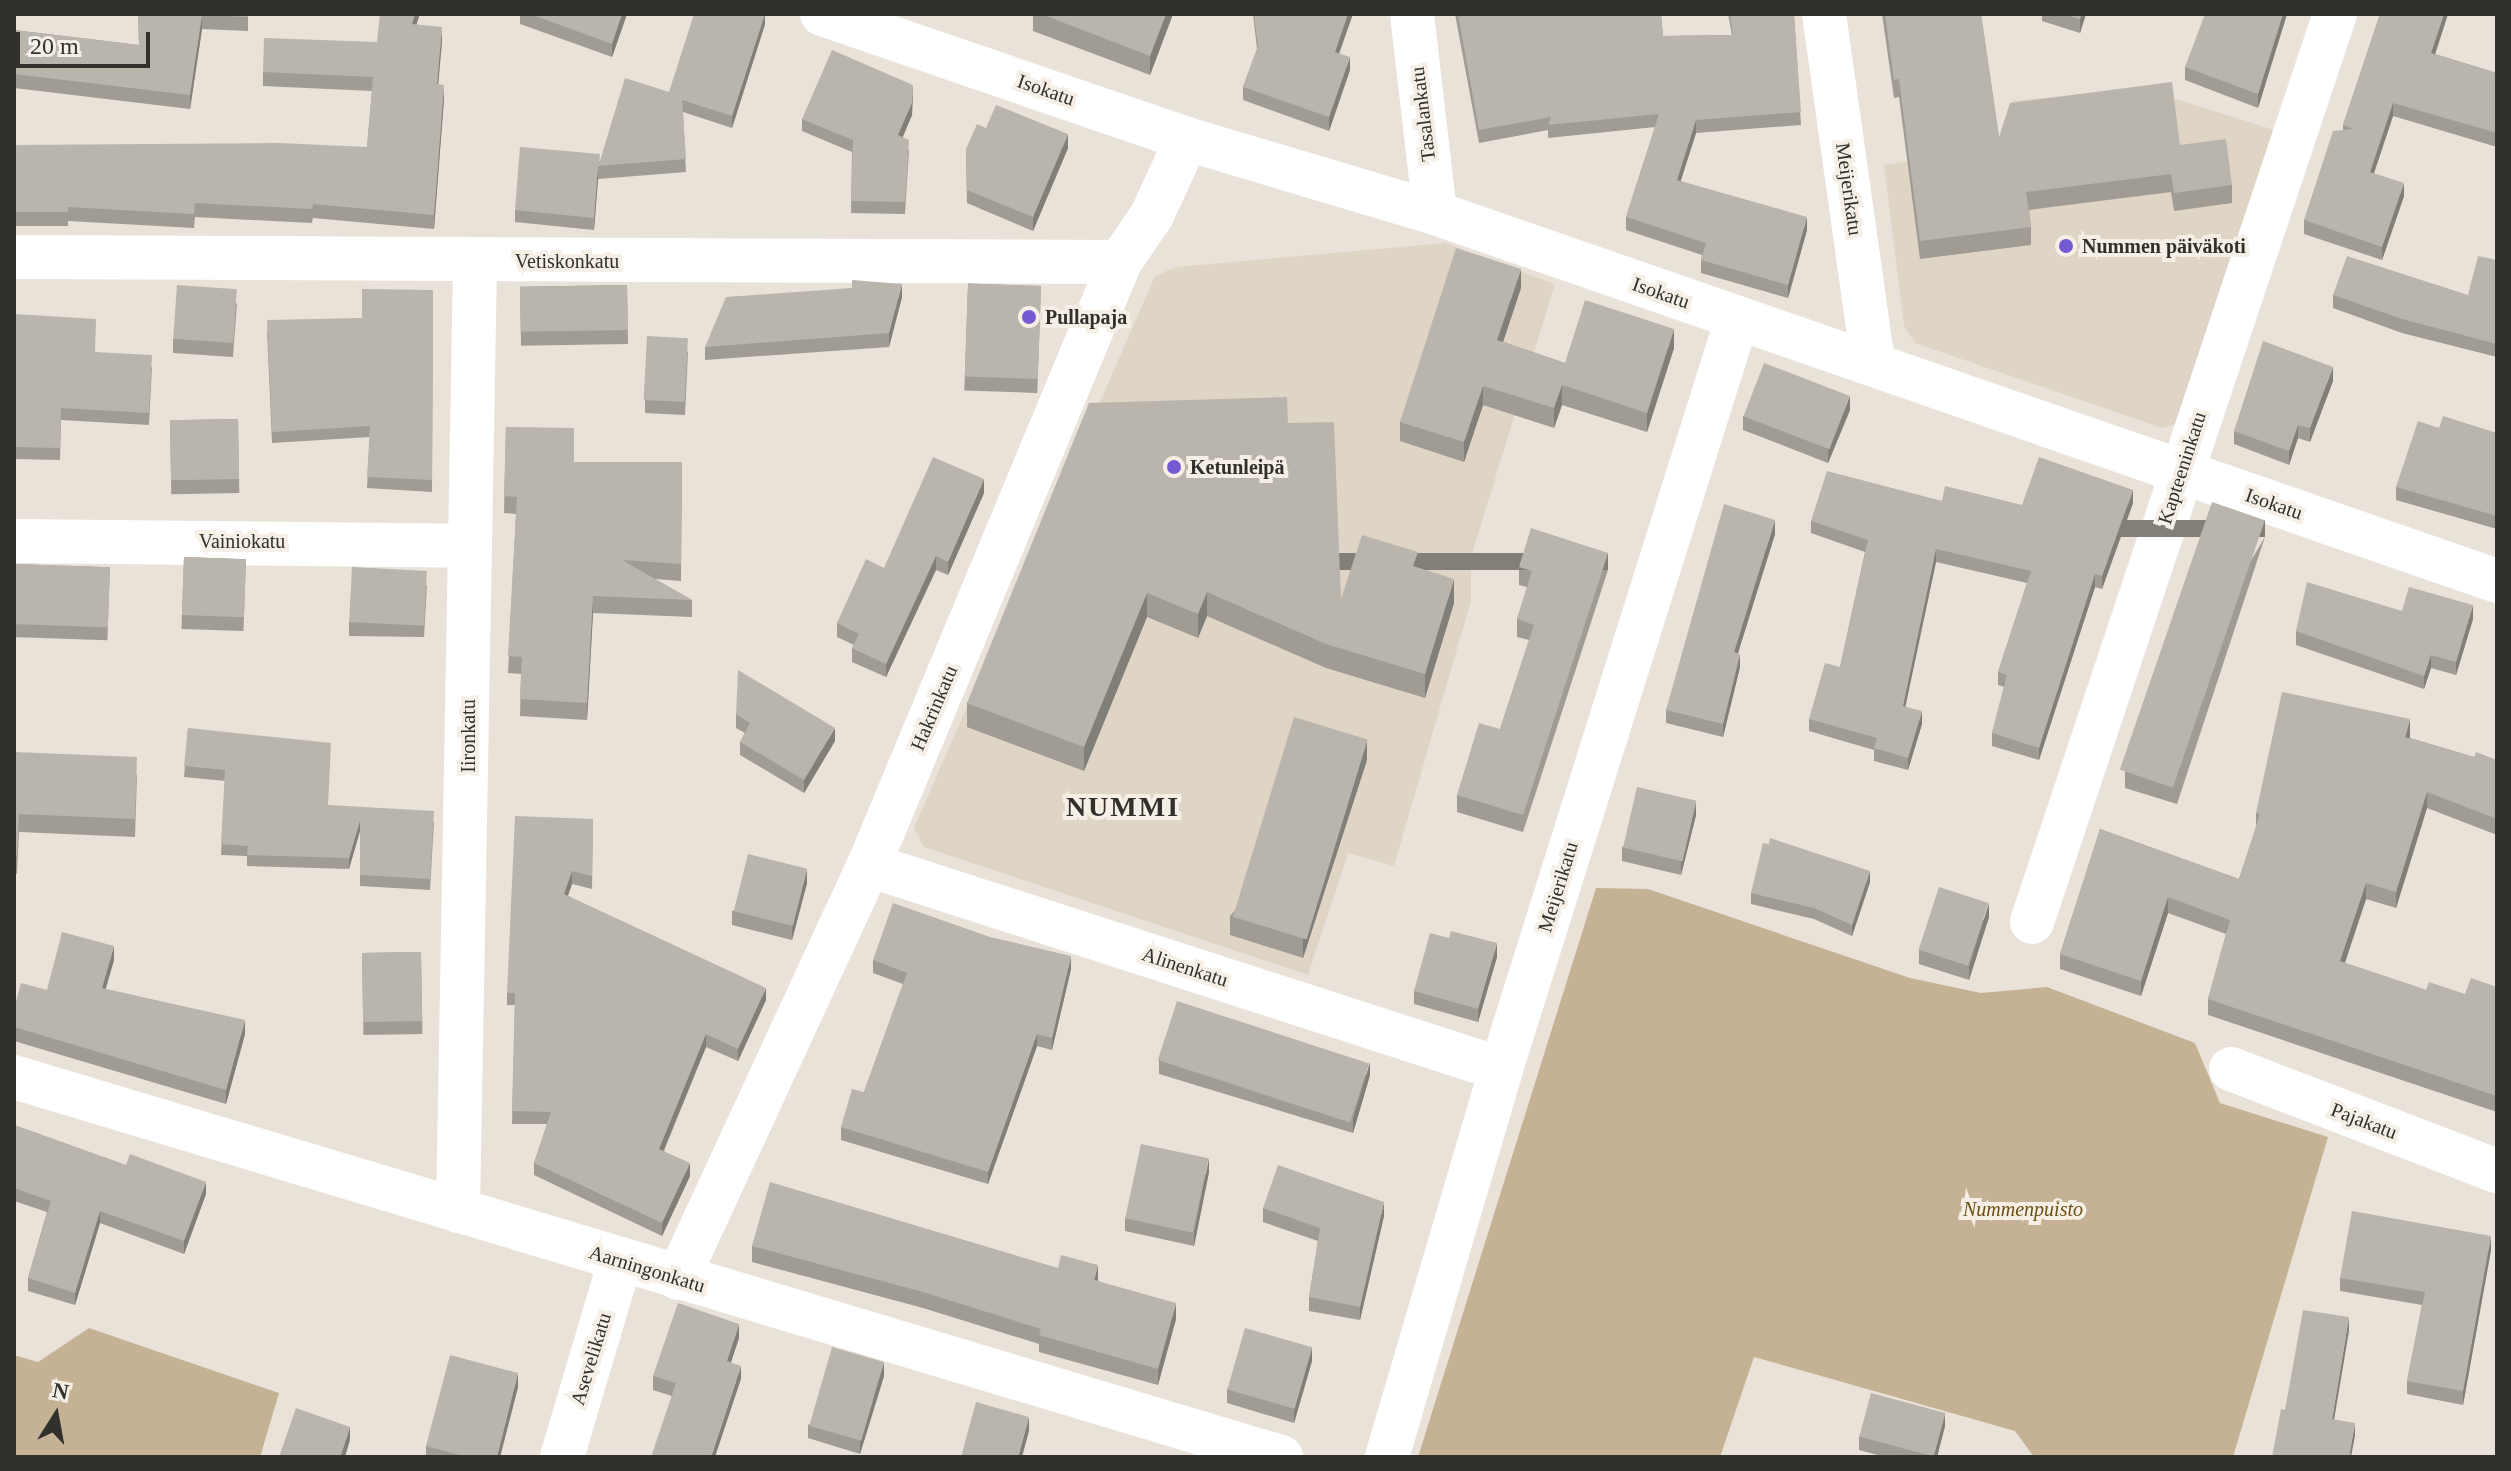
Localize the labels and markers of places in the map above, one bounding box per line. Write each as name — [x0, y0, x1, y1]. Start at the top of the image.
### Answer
place label: Nummen päiväkoti — [2082, 234, 2246, 258]
marker: Nummen päiväkoti — [2057, 237, 2075, 255]
place label: Pullapaja — [1045, 305, 1127, 329]
marker: Pullapaja — [1020, 308, 1038, 326]
place label: Ketunleipä — [1190, 455, 1284, 479]
marker: Ketunleipä — [1165, 458, 1183, 476]

